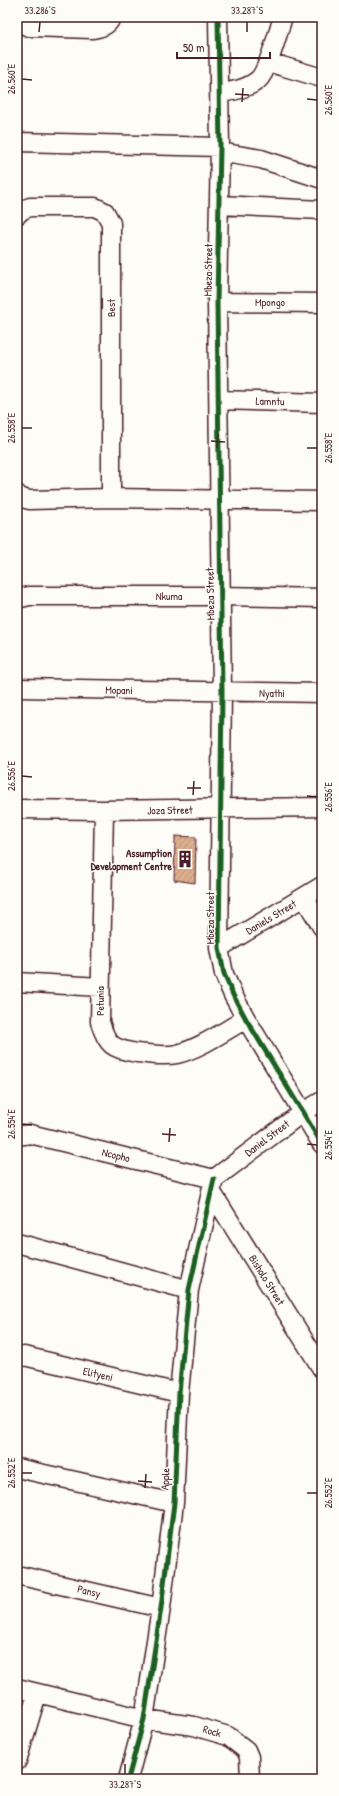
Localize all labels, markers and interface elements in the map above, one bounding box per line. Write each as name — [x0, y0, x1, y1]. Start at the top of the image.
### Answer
text: 33.286°S — [24, 4, 56, 17]
text: 33.287°S — [231, 4, 263, 17]
scale bar — [177, 34, 270, 60]
text: 50 m — [183, 39, 204, 56]
text: 26.560°E — [5, 63, 18, 94]
text: 26.560°E — [322, 84, 335, 115]
street label: Mbeza Street — [201, 243, 215, 296]
street label: Mpongo — [255, 295, 286, 309]
street label: Best — [104, 299, 118, 317]
street label: Lamntu — [255, 394, 285, 408]
text: 26.558°E — [5, 412, 18, 443]
text: 26.558°E — [322, 432, 335, 463]
street label: Mbeza Street — [203, 567, 217, 620]
street label: Nkuma — [156, 589, 183, 603]
street label: Mopani — [105, 683, 133, 697]
street label: Nyathi — [259, 686, 285, 700]
text: 26.556°E — [5, 760, 18, 791]
text: 26.556°E — [322, 781, 335, 812]
street label: Joza Street — [147, 803, 193, 817]
place label: Assumption Development Centre — [91, 846, 173, 874]
building icon: Assumption Development Centre — [175, 849, 195, 869]
street label: Mbeza Street — [203, 891, 217, 944]
street label: Daniels Street — [243, 896, 299, 938]
street label: Petunia — [93, 986, 107, 1016]
text: 26.554°E — [5, 1109, 18, 1139]
street label: Daniel Street — [242, 1117, 292, 1159]
text: 26.554°E — [322, 1130, 335, 1160]
street label: Ncopho — [101, 1145, 132, 1165]
street label: Bisholo Street — [246, 1252, 288, 1308]
street label: Elityeni — [82, 1364, 114, 1384]
text: 26.552°E — [5, 1457, 18, 1488]
street label: Apple — [157, 1467, 173, 1490]
text: 26.552°E — [322, 1477, 335, 1508]
street label: Pansy — [76, 1582, 102, 1601]
street label: Rock — [201, 1722, 223, 1740]
text: 33.287°S — [109, 1778, 141, 1791]

